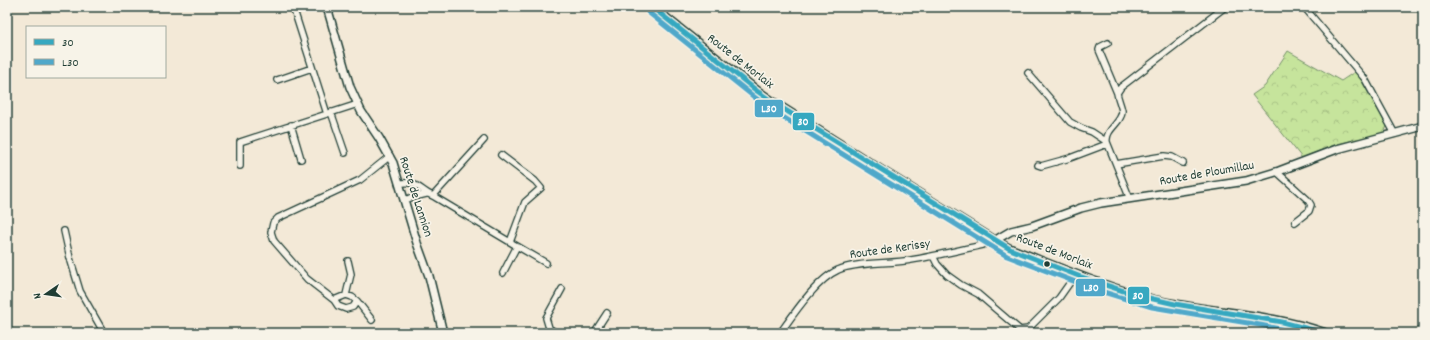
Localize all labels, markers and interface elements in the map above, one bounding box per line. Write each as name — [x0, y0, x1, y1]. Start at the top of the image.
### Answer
legend — [26, 26, 166, 78]
street label: Route de Morlaix — [702, 30, 778, 94]
text: 30 — [62, 35, 74, 52]
text: L30 — [62, 55, 79, 72]
line badge: L30 — [754, 99, 784, 118]
text: L30 — [761, 102, 777, 118]
line badge: 30 — [792, 112, 815, 131]
text: 30 — [798, 115, 808, 131]
street label: Route de Lannion — [393, 154, 437, 240]
street label: Route de Ploumillau — [1158, 156, 1256, 192]
street label: Route de Morlaix — [1013, 229, 1095, 275]
street label: Route de Kerissy — [848, 235, 932, 265]
unlabelled marker — [1042, 259, 1052, 269]
north arrow — [26, 274, 66, 314]
line badge: L30 — [1075, 278, 1106, 297]
text: L30 — [1083, 281, 1099, 297]
line badge: 30 — [1127, 286, 1150, 305]
text: 30 — [1133, 289, 1143, 305]
text: N — [30, 291, 47, 300]

